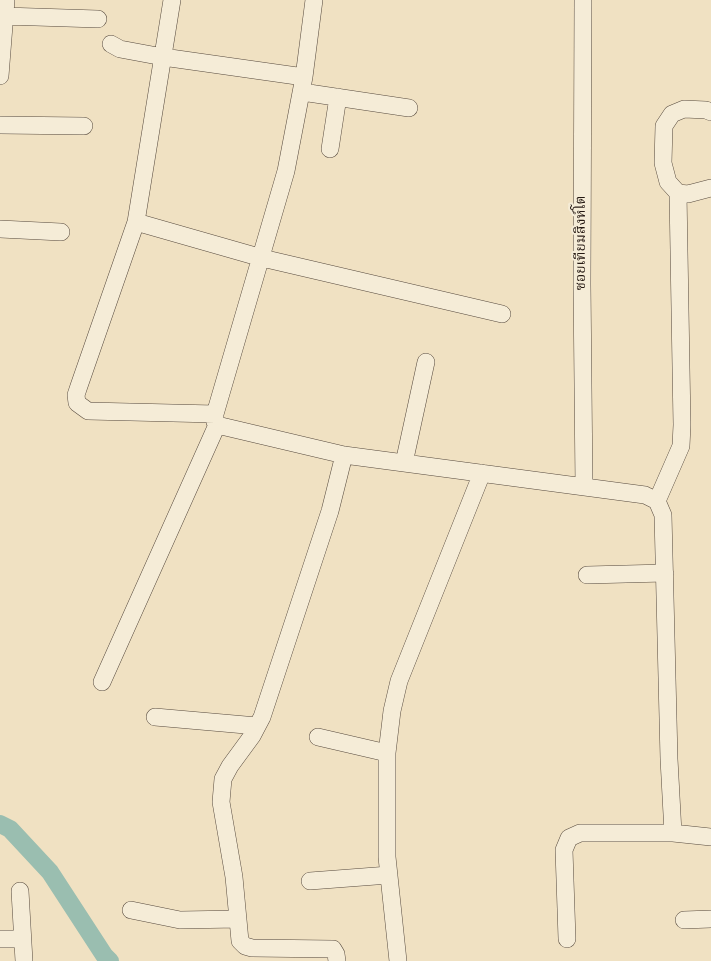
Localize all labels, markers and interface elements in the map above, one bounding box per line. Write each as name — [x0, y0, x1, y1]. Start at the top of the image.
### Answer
street label: ซอยเทียมสิงห์โต — [575, 196, 591, 290]

